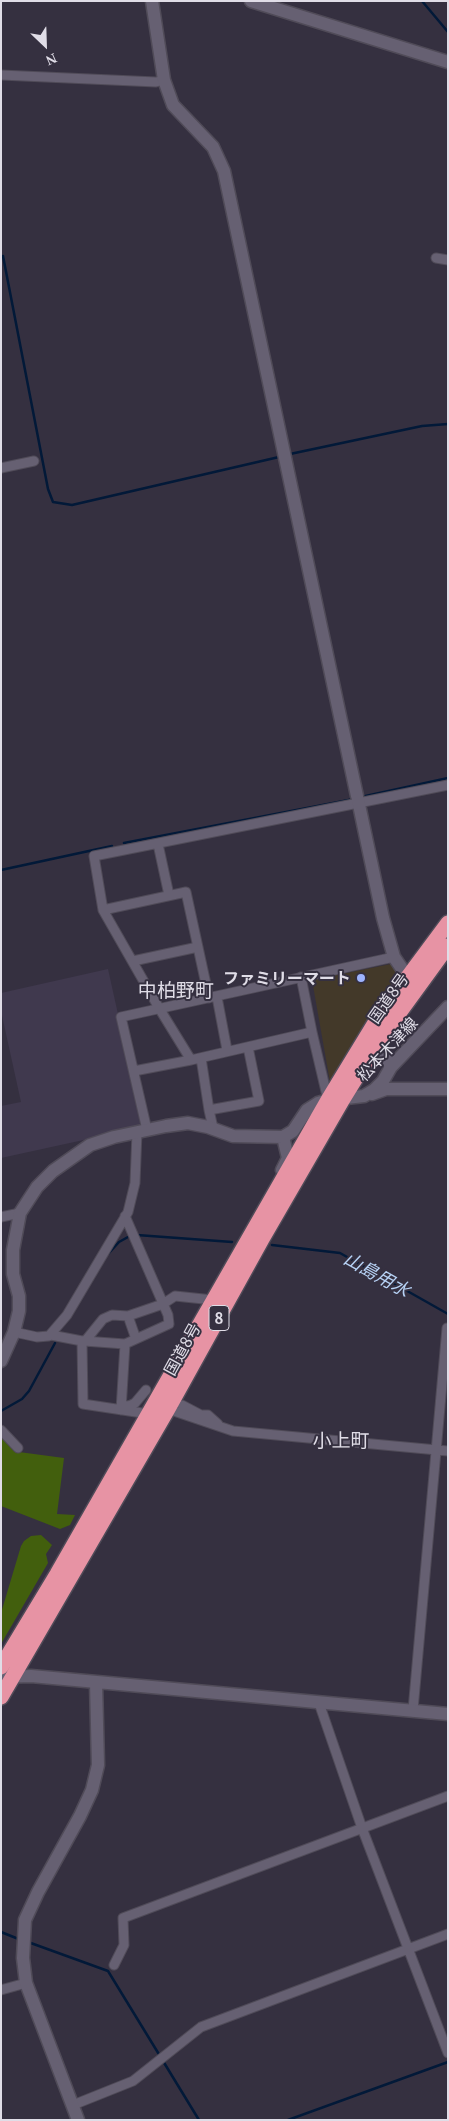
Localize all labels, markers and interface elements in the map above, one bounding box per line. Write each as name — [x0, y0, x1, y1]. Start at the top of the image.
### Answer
north arrow — [20, 20, 70, 70]
text: N — [44, 50, 59, 68]
place label: ファミリーマート — [223, 968, 351, 988]
street label: 国道8号 — [364, 969, 412, 1027]
marker: ファミリーマート — [355, 972, 367, 984]
district label: 中柏野町 — [138, 979, 214, 1001]
street label: 松本木津線 — [353, 1013, 421, 1085]
water label: 山島用水 — [340, 1247, 414, 1301]
road number: 8 — [209, 1306, 229, 1330]
street label: 国道8号 — [160, 1319, 204, 1379]
district label: 小上町 — [313, 1429, 369, 1451]

